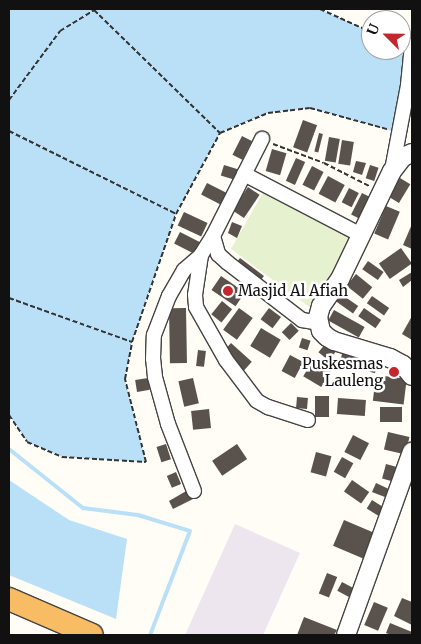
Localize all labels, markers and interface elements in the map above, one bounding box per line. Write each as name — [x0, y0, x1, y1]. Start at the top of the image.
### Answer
north arrow — [361, 10, 411, 60]
text: U — [363, 21, 383, 38]
place label: Masjid Al Afiah — [238, 282, 348, 300]
marker: Masjid Al Afiah — [222, 285, 234, 297]
place label: Puskesmas Lauleng — [302, 354, 383, 389]
marker: Puskesmas Lauleng — [387, 365, 401, 379]

